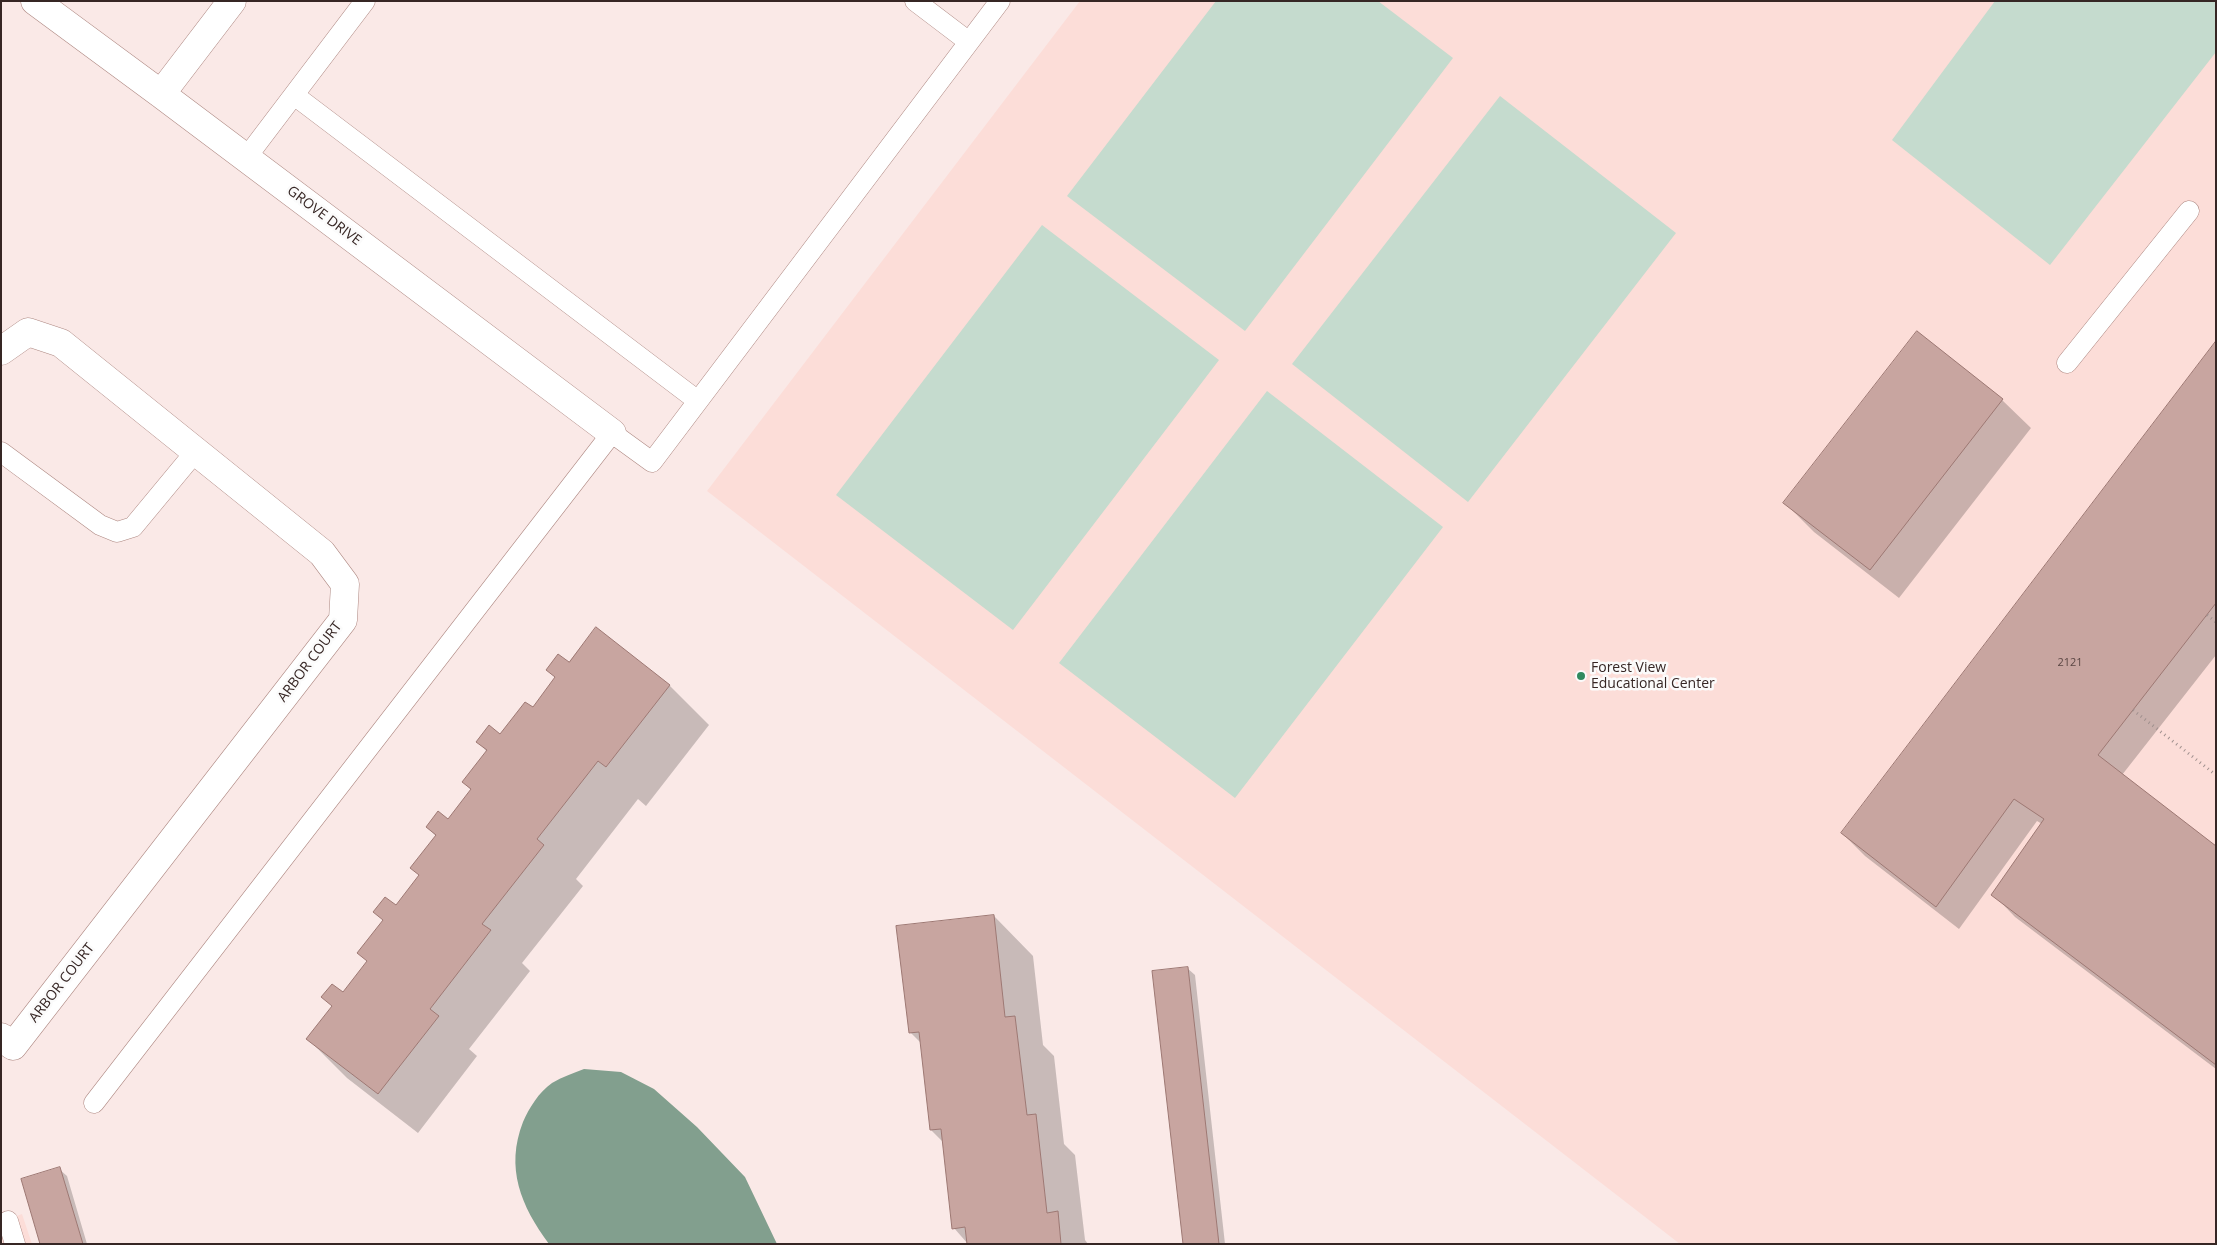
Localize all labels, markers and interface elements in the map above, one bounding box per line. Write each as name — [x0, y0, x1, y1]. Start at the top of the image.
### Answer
street label: GROVE DRIVE — [284, 183, 364, 249]
street label: ARBOR COURT — [274, 619, 346, 705]
house number: 2121 — [2057, 656, 2083, 670]
place label: Forest View Educational Center — [1591, 660, 1715, 692]
marker: Forest View Educational Center — [1575, 670, 1587, 682]
street label: ARBOR COURT — [26, 940, 98, 1026]

